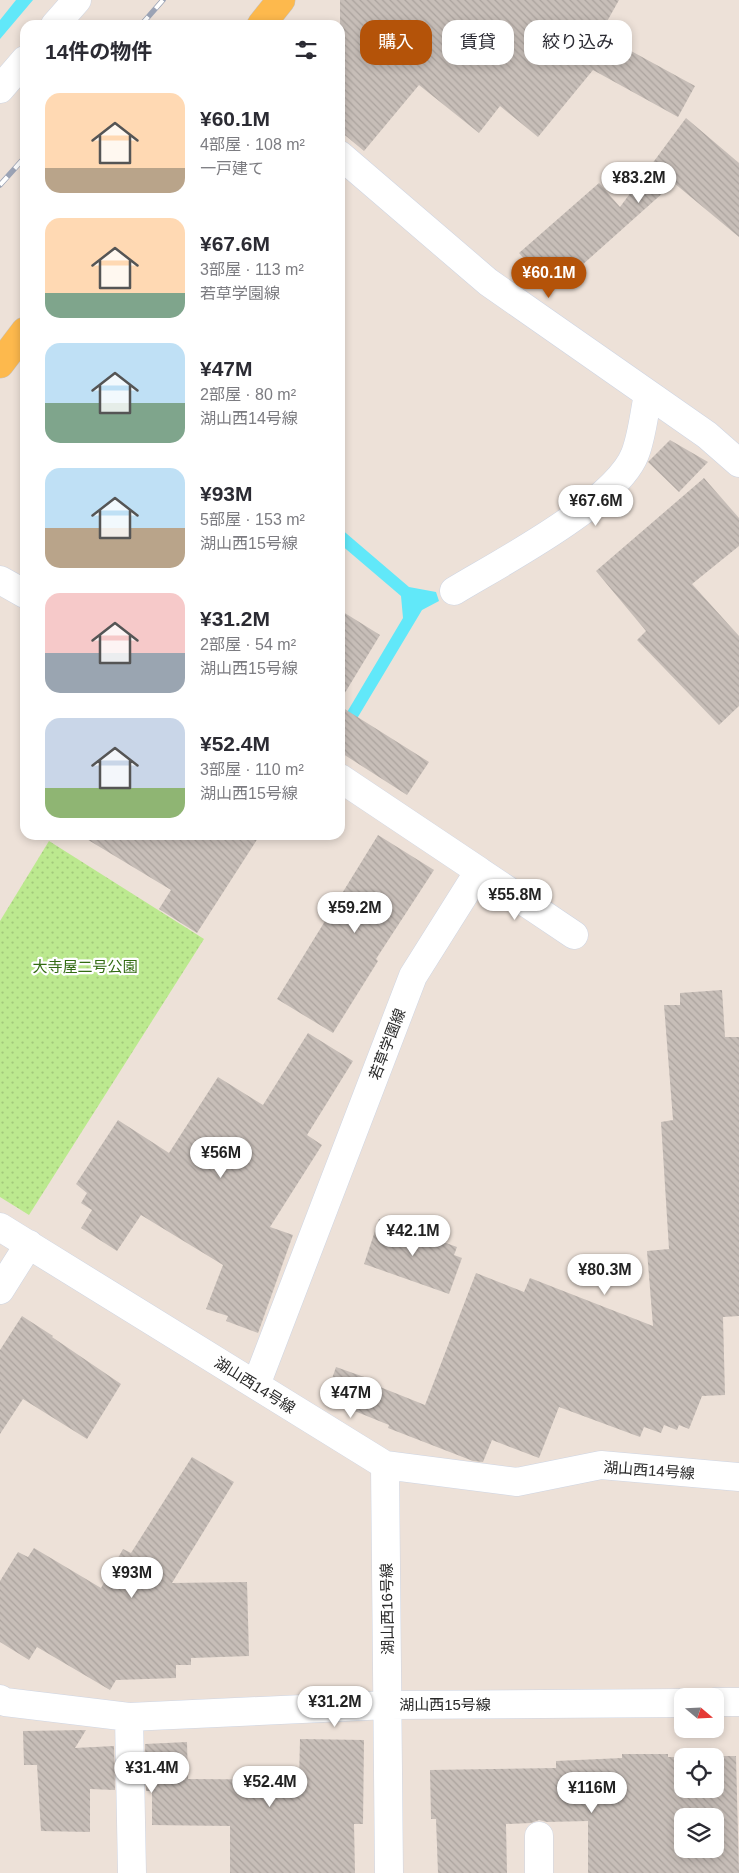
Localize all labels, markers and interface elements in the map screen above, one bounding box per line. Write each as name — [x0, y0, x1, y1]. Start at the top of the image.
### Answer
chip: 購入 — [360, 20, 432, 65]
chip: 賃貸 — [442, 20, 514, 65]
chip: 絞り込み — [524, 20, 632, 65]
icon: filters — [292, 36, 320, 64]
text: 14件の物件 — [45, 40, 152, 63]
text: ¥60.1M — [200, 107, 270, 130]
icon: home — [85, 113, 145, 173]
text: 4部屋 · 108 m² — [200, 136, 305, 153]
text: 一戸建て — [200, 160, 264, 177]
pin: ¥83.2M — [598, 162, 680, 204]
text: ¥83.2M — [612, 169, 666, 186]
text: ¥67.6M — [200, 232, 270, 255]
icon: home — [85, 238, 145, 298]
pin: ¥60.1M — [508, 256, 590, 299]
text: 3部屋 · 113 m² — [200, 261, 304, 278]
text: ¥60.1M — [522, 264, 576, 281]
text: 若草学園線 — [200, 285, 280, 302]
text: ¥47M — [200, 357, 253, 380]
icon: home — [85, 363, 145, 423]
text: 2部屋 · 80 m² — [200, 386, 296, 403]
text: 湖山西14号線 — [200, 410, 298, 427]
text: ¥93M — [200, 482, 253, 505]
pin: ¥67.6M — [555, 484, 637, 527]
icon: home — [85, 488, 145, 548]
text: ¥67.6M — [569, 492, 623, 509]
text: 5部屋 · 153 m² — [200, 511, 305, 528]
text: 湖山西15号線 — [200, 535, 298, 552]
text: ¥31.2M — [200, 607, 270, 630]
icon: home — [85, 613, 145, 673]
text: 2部屋 · 54 m² — [200, 636, 296, 653]
text: 湖山西15号線 — [200, 660, 298, 677]
text: ¥52.4M — [200, 732, 270, 755]
icon: home — [85, 738, 145, 798]
text: 3部屋 · 110 m² — [200, 761, 304, 778]
text: 湖山西15号線 — [200, 785, 298, 802]
pin: ¥55.8M — [474, 878, 556, 921]
text: ¥55.8M — [488, 886, 542, 903]
pin: ¥59.2M — [314, 892, 396, 934]
text: ¥59.2M — [328, 899, 382, 916]
park label: 大寺屋二号公園 — [32, 958, 138, 975]
street label: 若草学園線 — [366, 1006, 408, 1082]
pin: ¥56M — [191, 1136, 251, 1179]
text: ¥56M — [201, 1144, 241, 1161]
pin: ¥42.1M — [372, 1214, 454, 1257]
text: ¥42.1M — [386, 1222, 440, 1239]
pin: ¥80.3M — [564, 1254, 646, 1296]
text: ¥80.3M — [578, 1261, 632, 1278]
street label: 湖山西14号線 — [212, 1353, 298, 1417]
pin: ¥47M — [321, 1376, 381, 1419]
text: ¥47M — [331, 1384, 371, 1401]
street label: 湖山西14号線 — [603, 1458, 695, 1482]
pin: ¥93M — [102, 1556, 162, 1599]
street label: 湖山西16号線 — [378, 1563, 396, 1655]
text: ¥93M — [112, 1564, 152, 1581]
pin: ¥31.2M — [294, 1686, 376, 1728]
north arrow — [674, 1688, 724, 1738]
map controls — [674, 1688, 724, 1858]
text: ¥31.2M — [308, 1693, 362, 1710]
street label: 湖山西15号線 — [399, 1696, 491, 1713]
button: locate — [674, 1748, 724, 1798]
pin: ¥31.4M — [111, 1752, 193, 1794]
text: ¥31.4M — [125, 1759, 179, 1776]
pin: ¥52.4M — [229, 1766, 311, 1808]
pin: ¥116M — [557, 1772, 627, 1814]
text: ¥52.4M — [243, 1773, 297, 1790]
text: ¥116M — [568, 1779, 616, 1796]
button: layers — [674, 1808, 724, 1858]

